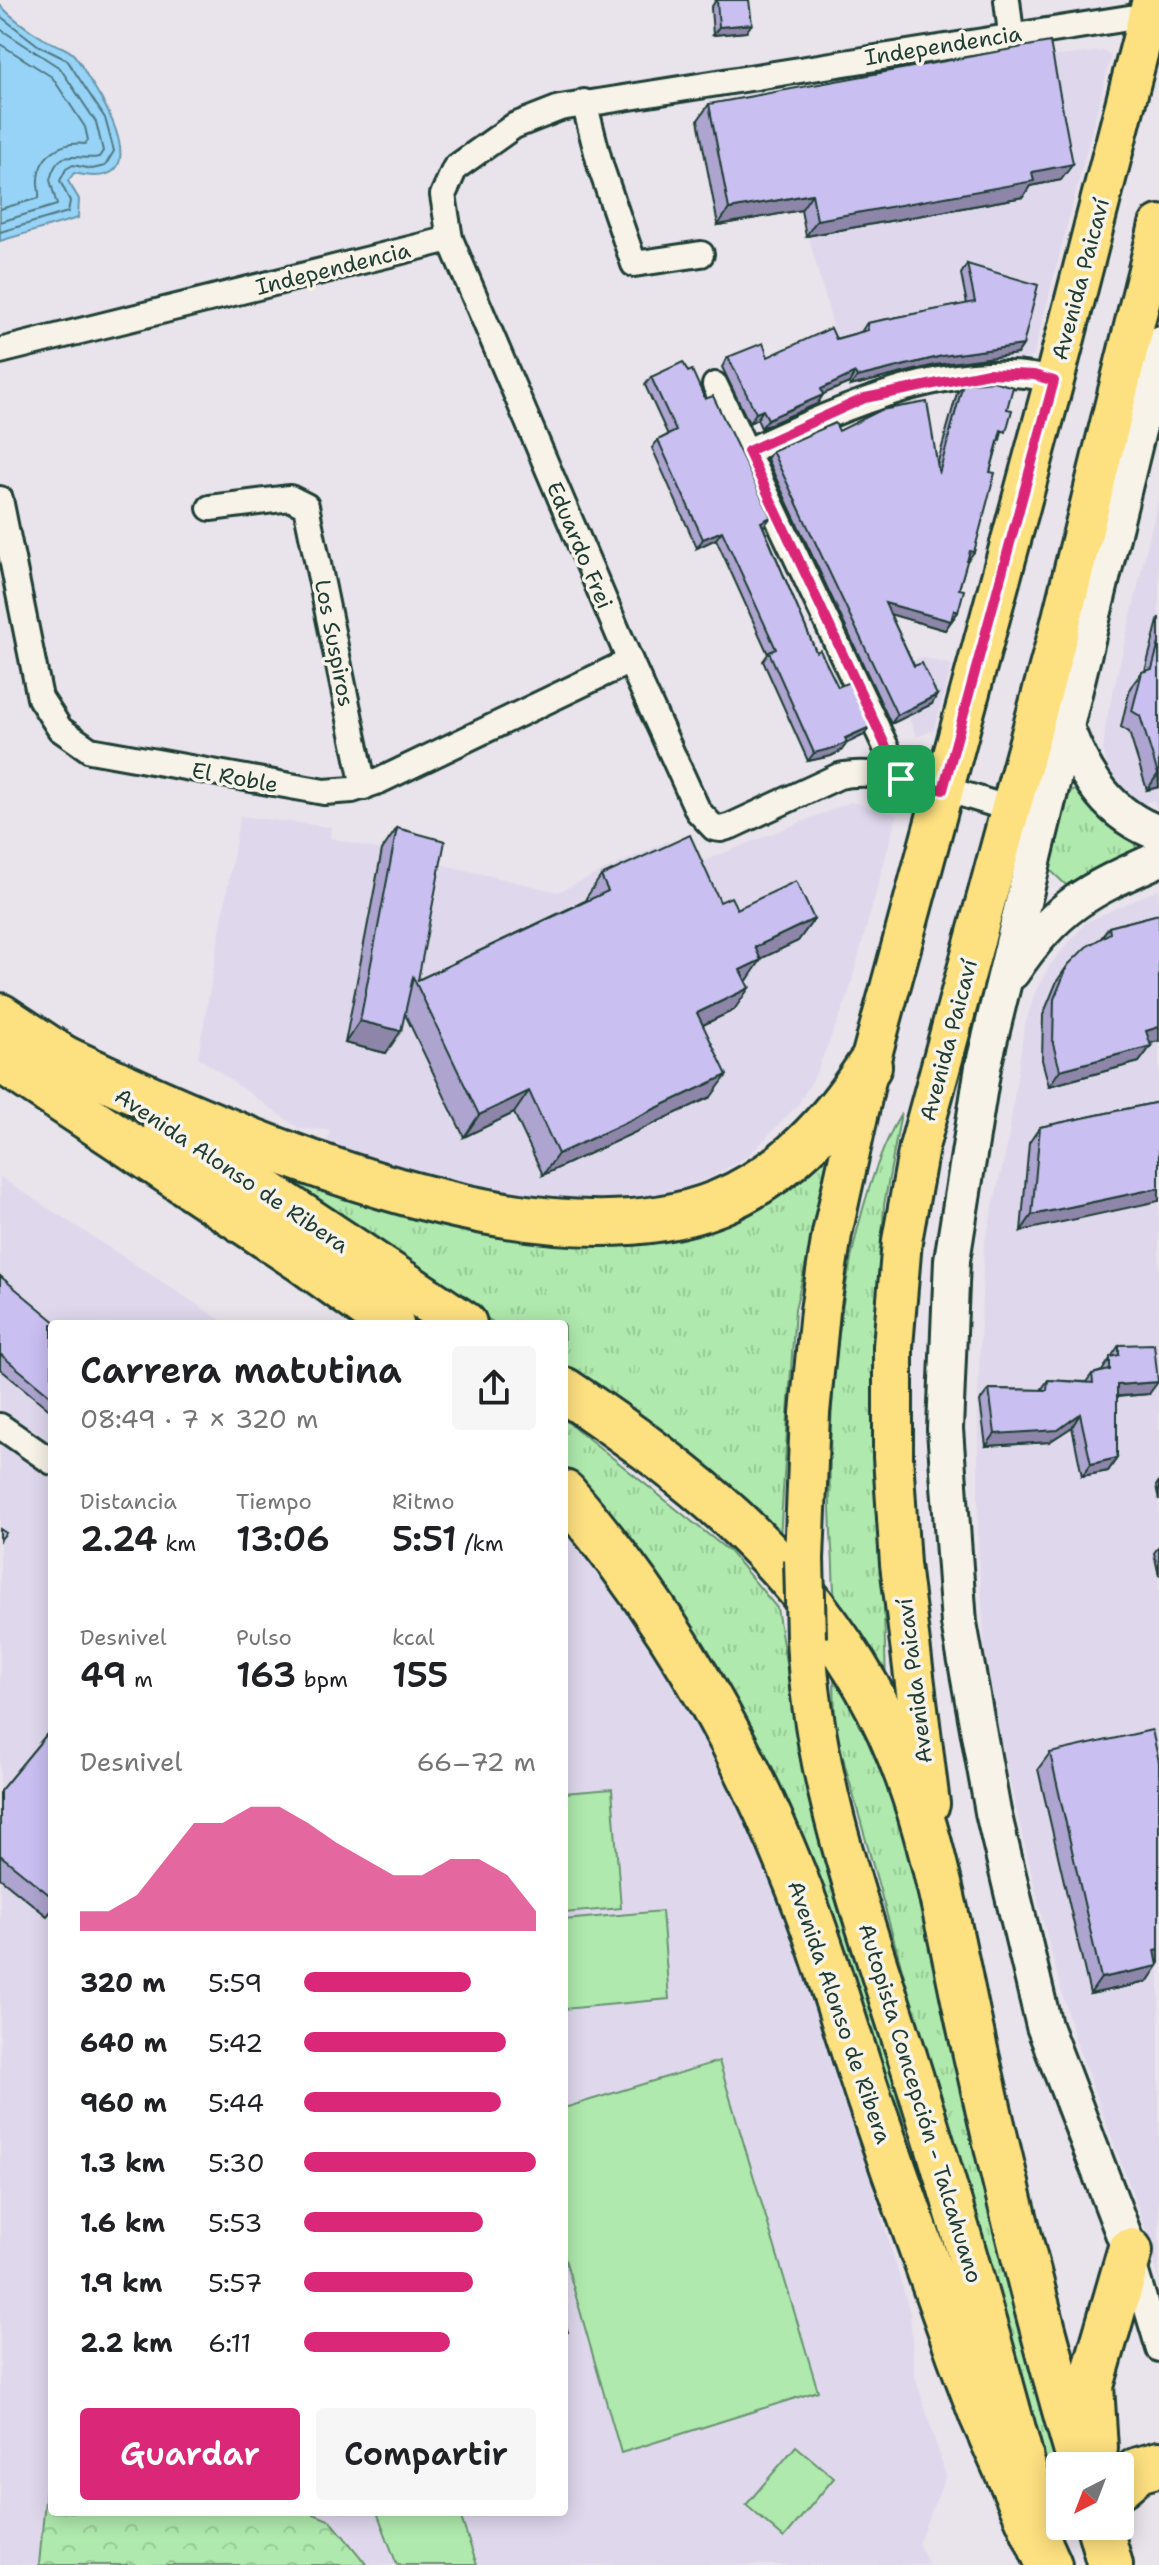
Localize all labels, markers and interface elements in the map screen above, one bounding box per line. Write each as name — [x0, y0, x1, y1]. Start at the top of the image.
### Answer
street label: Independencia — [863, 19, 1024, 72]
street label: Avenida Paicaví — [1045, 195, 1116, 363]
street label: Independencia — [253, 235, 414, 302]
street label: Eduardo Frei — [540, 477, 619, 613]
street label: Los Suspiros — [308, 577, 361, 709]
pin — [867, 745, 935, 813]
street label: El Roble — [189, 756, 280, 799]
icon: arrive — [879, 757, 923, 801]
street label: Avenida Paicaví — [913, 956, 984, 1124]
street label: Avenida Alonso de Ribera — [109, 1081, 355, 1260]
text: Carrera matutina — [80, 1346, 402, 1395]
button: share — [452, 1346, 536, 1430]
text: 08:49 · 7 × 320 m — [80, 1401, 318, 1436]
text: Distancia — [80, 1487, 177, 1516]
text: Tiempo — [236, 1487, 312, 1516]
text: Ritmo — [392, 1487, 455, 1516]
text: 2.24 — [80, 1516, 158, 1562]
text: 13:06 — [236, 1516, 330, 1562]
text: 5:51 — [392, 1516, 457, 1562]
text: km — [158, 1529, 196, 1558]
text: /km — [457, 1529, 504, 1558]
street label: Avenida Paicaví — [890, 1597, 939, 1765]
text: Desnivel — [80, 1623, 167, 1652]
text: Pulso — [236, 1623, 292, 1652]
text: kcal — [392, 1623, 435, 1652]
text: 49 — [80, 1652, 127, 1698]
text: 163 — [236, 1652, 296, 1698]
text: 155 — [392, 1652, 448, 1698]
text: m — [127, 1665, 153, 1694]
text: bpm — [296, 1665, 348, 1694]
text: Desnivel — [80, 1744, 182, 1779]
text: 66–72 m — [417, 1744, 536, 1779]
street label: Avenida Alonso de Ribera — [781, 1877, 898, 2148]
street label: Autopista Concepción - Talcahuano — [852, 1920, 989, 2287]
text: 320 m — [80, 1965, 166, 2000]
text: 5:59 — [208, 1965, 262, 2000]
text: 640 m — [80, 2025, 167, 2060]
text: 5:42 — [208, 2025, 263, 2060]
text: 960 m — [80, 2085, 167, 2120]
text: 5:44 — [208, 2085, 264, 2120]
text: 1.3 km — [80, 2145, 165, 2180]
text: 5:30 — [208, 2145, 265, 2180]
text: 1.6 km — [80, 2205, 165, 2240]
text: 5:53 — [208, 2205, 262, 2240]
text: 1.9 km — [80, 2265, 162, 2300]
text: 5:57 — [208, 2265, 262, 2300]
text: 2.2 km — [80, 2325, 173, 2360]
text: 6:11 — [208, 2325, 251, 2360]
button: Guardar — [80, 2408, 300, 2500]
button: Compartir — [316, 2408, 536, 2500]
north arrow — [1046, 2452, 1134, 2540]
map controls — [1046, 2452, 1134, 2540]

